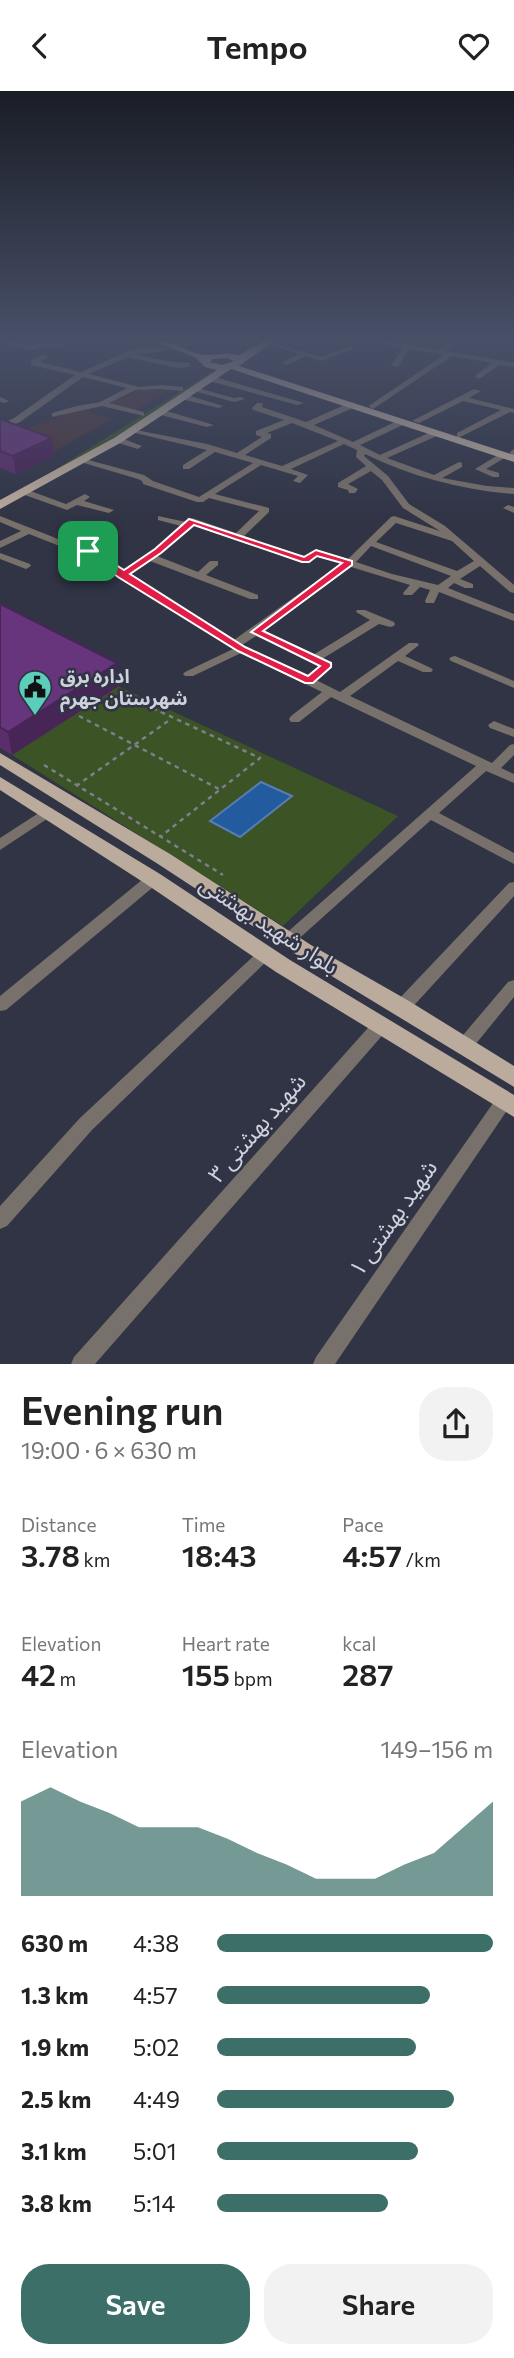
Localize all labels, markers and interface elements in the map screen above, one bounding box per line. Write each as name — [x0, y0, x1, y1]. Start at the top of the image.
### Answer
text: Tempo — [206, 26, 308, 66]
icon: back — [21, 27, 59, 65]
icon: heart — [455, 27, 493, 65]
pin — [58, 521, 118, 581]
icon: arrive — [69, 532, 107, 570]
place label: اداره برق شهرستان جهرم — [60, 664, 187, 713]
public building icon: اداره برق شهرستان جهرم — [16, 668, 54, 717]
street label: بلوار شهید بهشتی — [194, 869, 344, 980]
street label: شهید بهشتی ۳ — [201, 1067, 311, 1188]
street label: شهید بهشتی ۱ — [342, 1154, 442, 1281]
text: Evening run — [21, 1386, 224, 1433]
button: share — [419, 1387, 493, 1461]
text: 19:00 · 6 × 630 m — [21, 1436, 197, 1464]
text: Distance — [21, 1513, 97, 1536]
text: Time — [182, 1513, 225, 1536]
text: Pace — [342, 1513, 384, 1536]
text: 3.78 — [21, 1536, 80, 1573]
text: 18:43 — [182, 1536, 257, 1573]
text: 4:57 — [342, 1536, 402, 1573]
text: km — [80, 1548, 110, 1571]
text: /km — [402, 1548, 441, 1571]
text: Elevation — [21, 1632, 101, 1655]
text: Heart rate — [182, 1632, 270, 1655]
text: kcal — [342, 1632, 376, 1655]
text: 42 — [21, 1655, 56, 1692]
text: 155 — [182, 1655, 230, 1692]
text: 287 — [342, 1655, 394, 1692]
text: m — [56, 1667, 76, 1690]
text: bpm — [230, 1667, 273, 1690]
text: Elevation — [21, 1735, 118, 1763]
text: 149–156 m — [380, 1735, 493, 1763]
text: 630 m — [21, 1929, 88, 1957]
text: 4:38 — [133, 1929, 179, 1957]
text: 1.3 km — [21, 1981, 89, 2009]
text: 4:57 — [133, 1981, 178, 2009]
text: 1.9 km — [21, 2033, 89, 2061]
text: 5:02 — [133, 2033, 179, 2061]
text: 2.5 km — [21, 2085, 91, 2113]
text: 4:49 — [133, 2085, 180, 2113]
text: 3.1 km — [21, 2137, 87, 2165]
text: 5:01 — [133, 2137, 176, 2165]
text: 3.8 km — [21, 2189, 92, 2217]
text: 5:14 — [133, 2189, 175, 2217]
button: Save — [21, 2264, 250, 2344]
button: Share — [264, 2264, 493, 2344]

